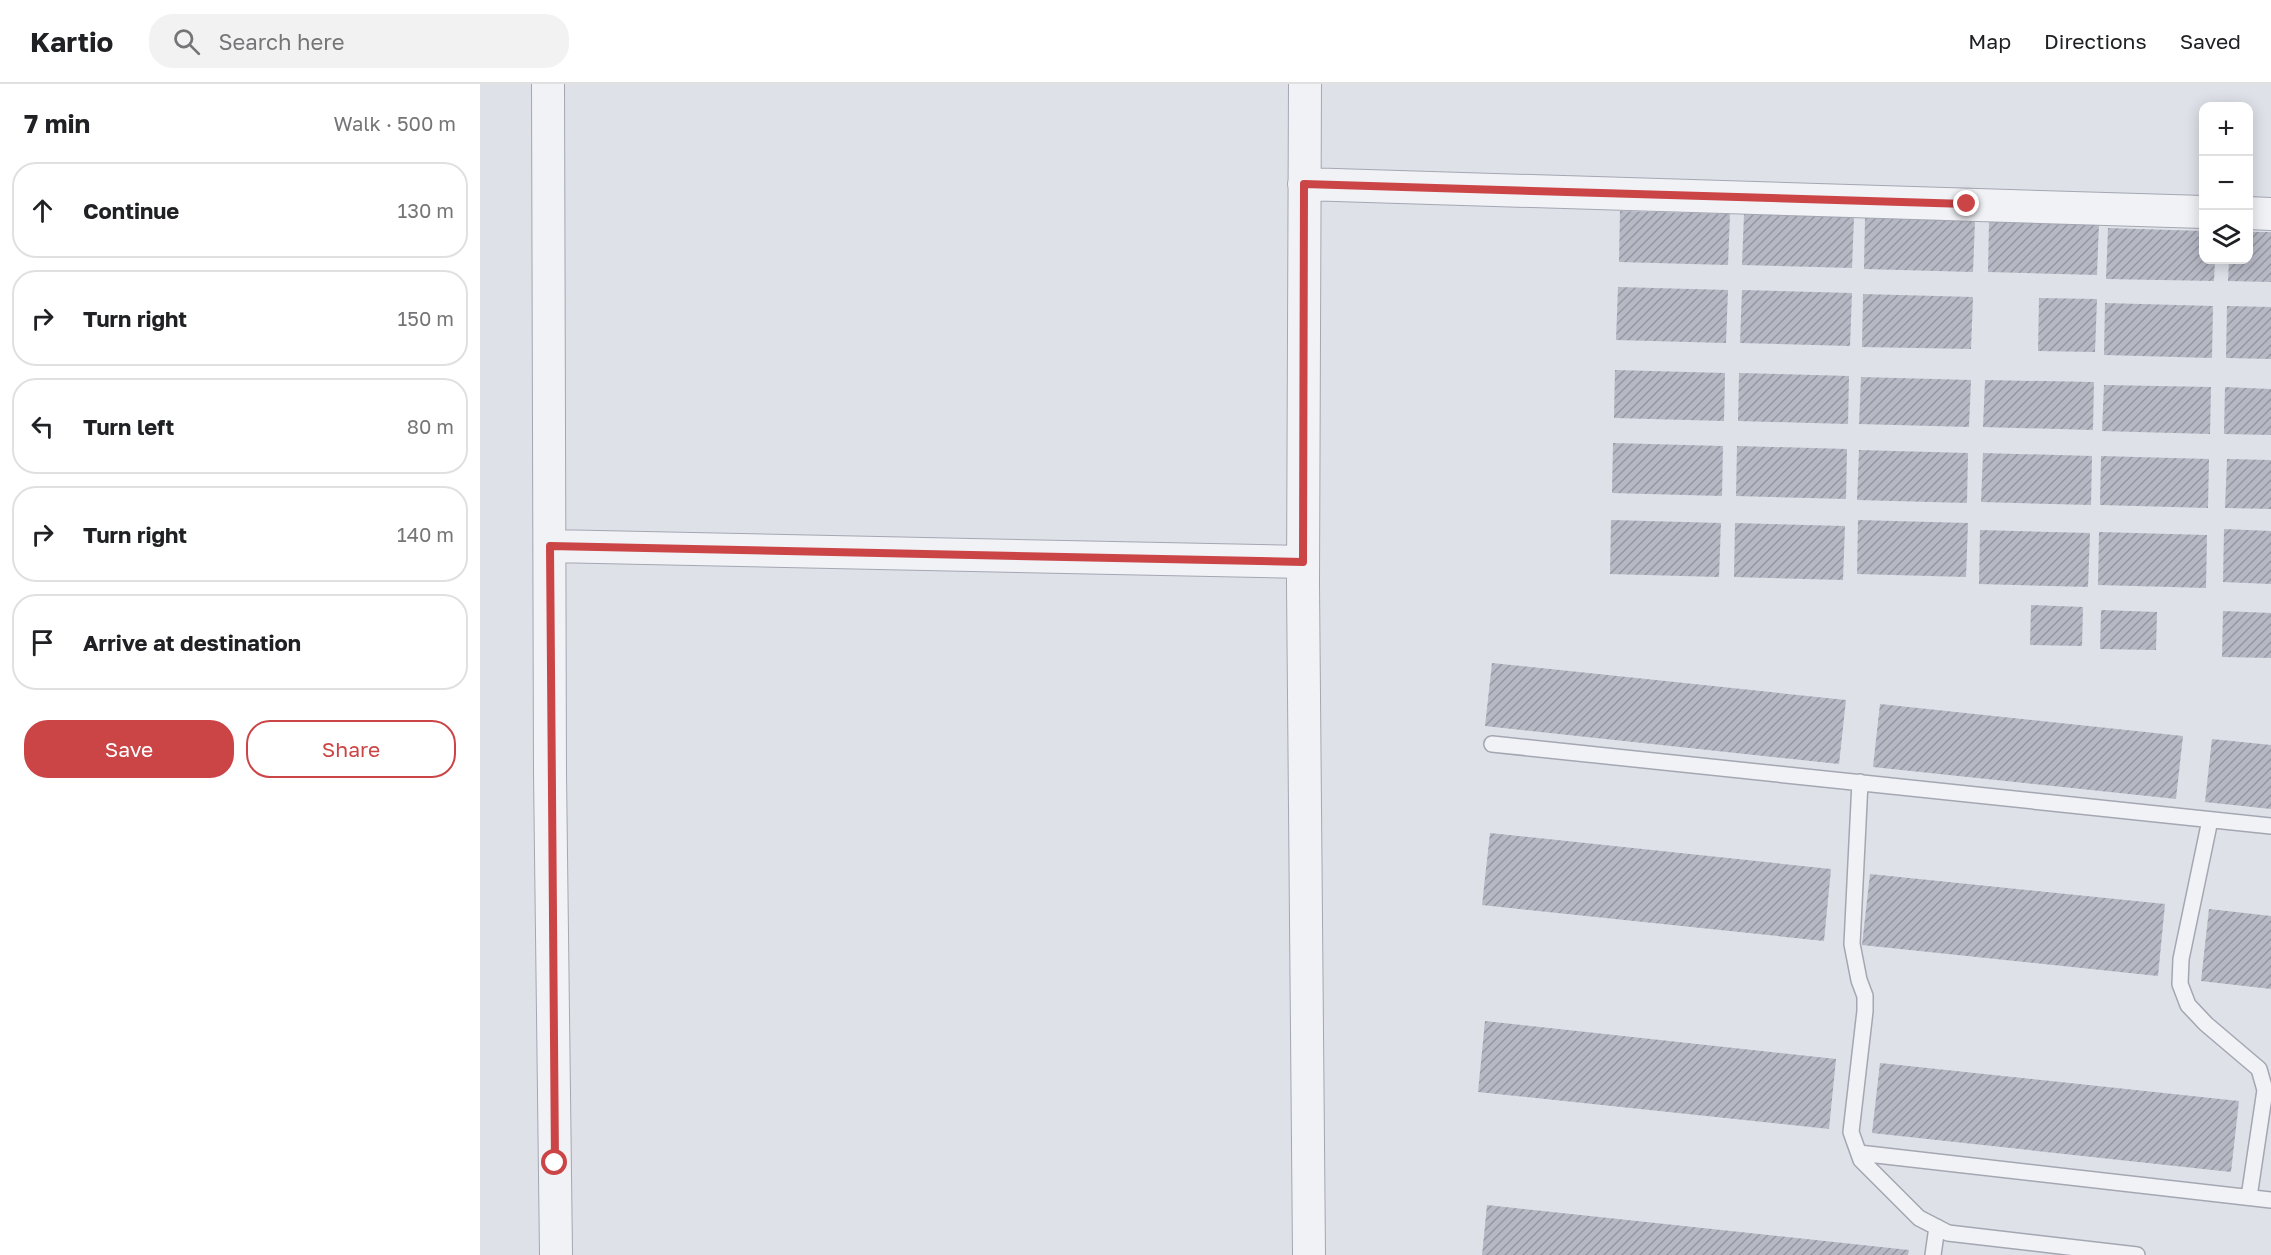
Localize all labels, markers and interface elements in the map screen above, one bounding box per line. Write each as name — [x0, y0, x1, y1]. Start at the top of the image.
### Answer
search box — [149, 14, 569, 68]
text: Kartio — [30, 25, 113, 58]
icon: search — [170, 25, 203, 58]
text: Search here — [218, 28, 344, 55]
text: Map — [1968, 28, 2011, 54]
text: Directions — [2044, 28, 2147, 54]
text: Saved — [2180, 28, 2241, 54]
map controls — [2199, 102, 2253, 264]
button: + — [2199, 102, 2253, 156]
text: 7 min — [24, 108, 90, 139]
text: Walk · 500 m — [334, 111, 456, 135]
button: − — [2199, 156, 2253, 210]
route end — [1953, 190, 1979, 216]
icon: ahead — [26, 194, 59, 227]
text: Continue — [83, 197, 179, 224]
text: 130 m — [398, 198, 454, 222]
button: layers — [2199, 210, 2253, 264]
icon: right — [26, 302, 59, 335]
text: Turn right — [83, 305, 187, 332]
text: 150 m — [398, 306, 454, 330]
icon: left — [26, 410, 59, 443]
text: Turn left — [83, 413, 174, 440]
text: 80 m — [407, 414, 454, 438]
icon: right — [26, 518, 59, 551]
text: Turn right — [83, 521, 187, 548]
text: 140 m — [397, 522, 454, 546]
icon: arrive — [26, 626, 59, 659]
text: Arrive at destination — [83, 629, 301, 656]
button: Save — [24, 720, 234, 778]
button: Share — [246, 720, 456, 778]
route start — [541, 1149, 567, 1175]

